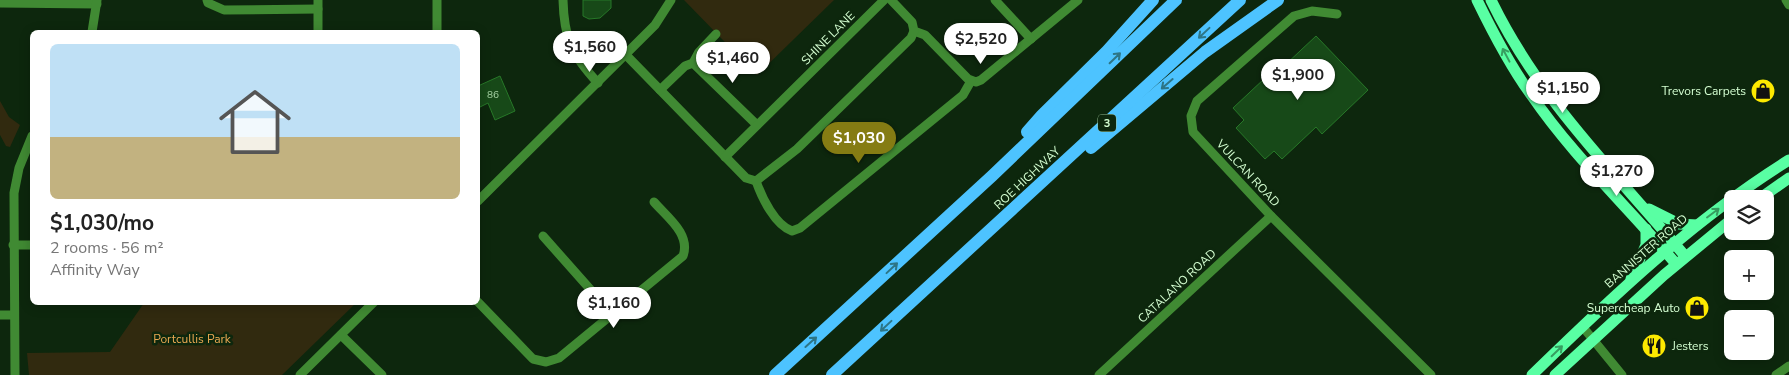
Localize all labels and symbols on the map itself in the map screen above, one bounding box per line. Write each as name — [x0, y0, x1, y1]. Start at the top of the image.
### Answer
street label: SHINE LANE — [798, 8, 858, 68]
pin: $2,520 — [940, 22, 1022, 65]
one-way arrow — [1198, 27, 1210, 39]
pin: $1,560 — [549, 30, 631, 73]
pin: $1,460 — [692, 42, 774, 84]
one-way arrow — [1501, 48, 1511, 63]
one-way arrow — [1109, 51, 1121, 64]
pin: $1,900 — [1257, 58, 1339, 101]
pin: $1,150 — [1522, 72, 1604, 114]
shop icon: Trevors Carpets — [1750, 78, 1776, 104]
one-way arrow — [1161, 79, 1174, 90]
place label: Trevors Carpets — [1661, 83, 1746, 99]
house number: 86 — [487, 88, 499, 102]
road number: 3 — [1098, 115, 1116, 132]
pin: $1,030 — [818, 121, 900, 164]
street label: VULCAN ROAD — [1212, 135, 1283, 210]
street label: ROE HIGHWAY — [990, 143, 1064, 213]
pin: $1,270 — [1576, 154, 1658, 197]
one-way arrow — [1706, 208, 1720, 218]
street label: BANNISTER ROAD — [1601, 211, 1691, 291]
street label: CATALANO ROAD — [1134, 245, 1220, 327]
one-way arrow — [885, 262, 898, 274]
pin: $1,160 — [573, 286, 655, 329]
shop icon: Supercheap Auto — [1684, 295, 1710, 321]
place label: Supercheap Auto — [1587, 300, 1680, 316]
one-way arrow — [879, 320, 892, 332]
park label: Portcullis Park — [153, 331, 232, 347]
restaurant icon: Jesters — [1641, 333, 1667, 359]
one-way arrow — [805, 336, 817, 348]
place label: Jesters — [1671, 338, 1709, 354]
one-way arrow — [1551, 345, 1563, 357]

